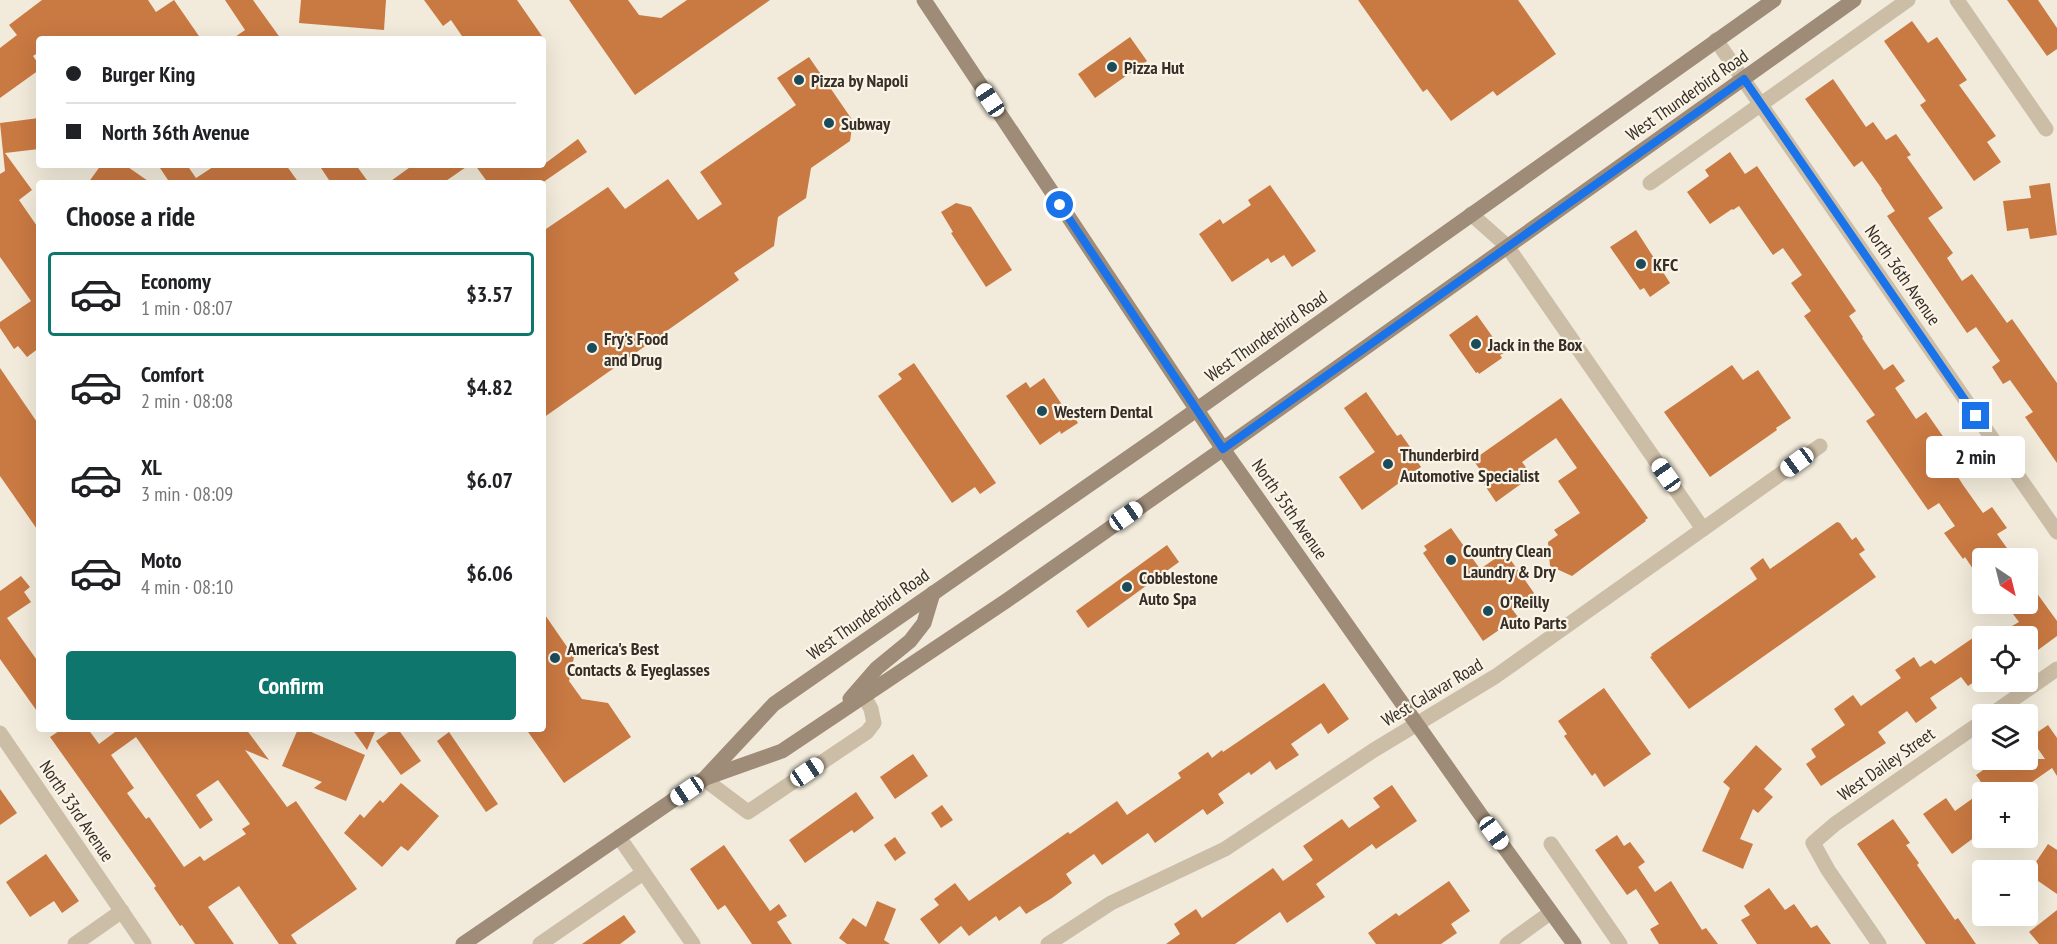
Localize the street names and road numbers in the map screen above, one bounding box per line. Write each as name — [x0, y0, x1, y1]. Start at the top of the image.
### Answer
street label: West Thunderbird Road — [1621, 44, 1753, 146]
street label: North 36th Avenue — [1860, 220, 1946, 330]
street label: West Thunderbird Road — [1200, 285, 1332, 387]
street label: North 35th Avenue — [1247, 454, 1333, 564]
street label: West Thunderbird Road — [802, 563, 934, 665]
street label: West Calavar Road — [1377, 653, 1487, 731]
street label: West Dailey Street — [1833, 722, 1939, 806]
street label: North 33rd Avenue — [35, 756, 119, 866]

